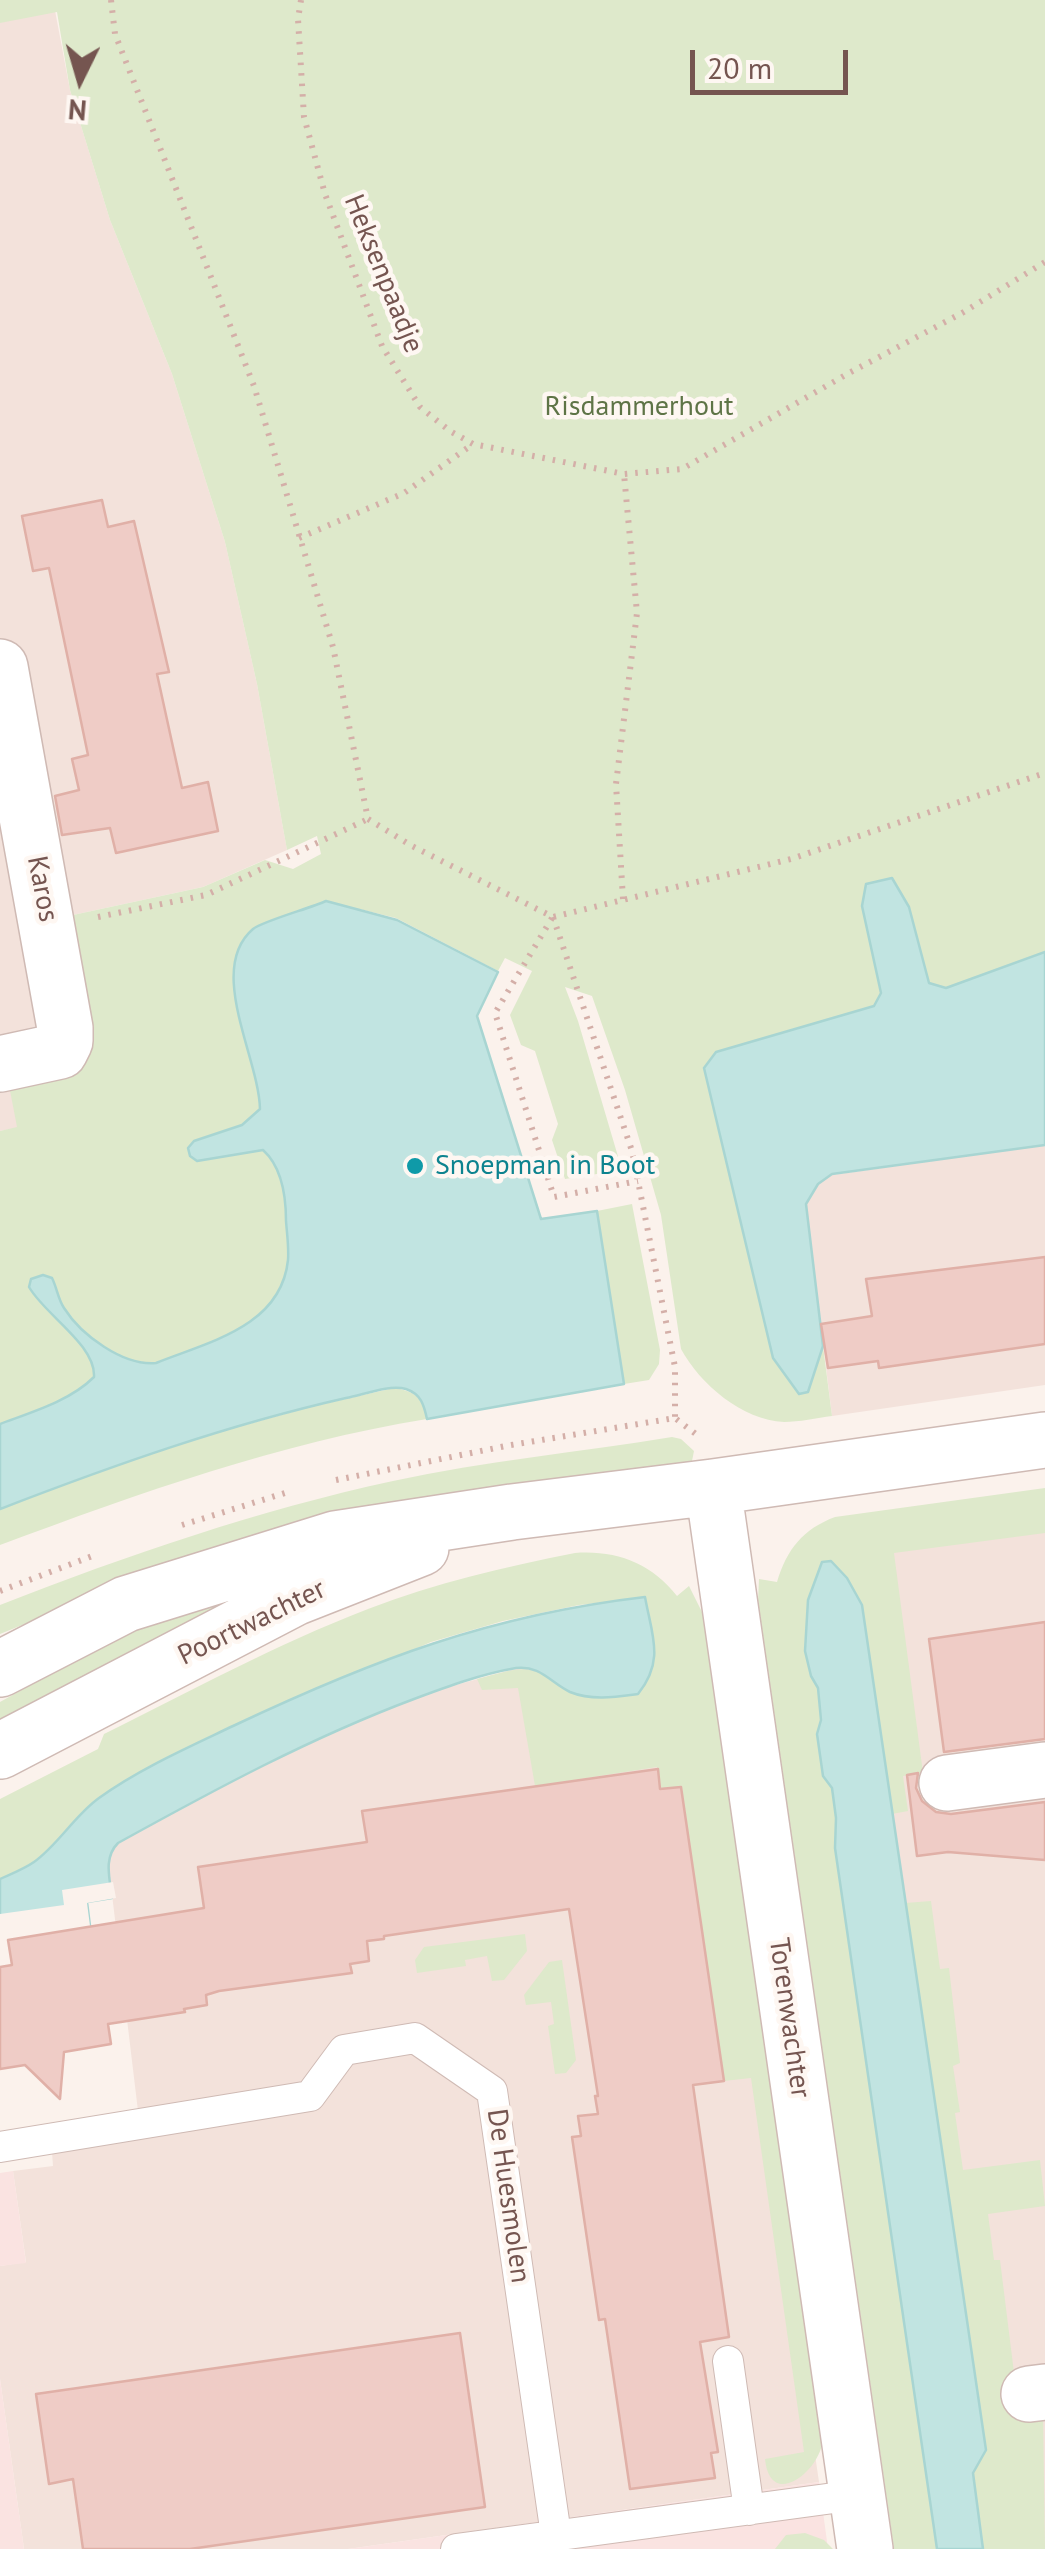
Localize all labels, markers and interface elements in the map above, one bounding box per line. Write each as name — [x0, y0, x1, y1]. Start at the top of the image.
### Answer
north arrow — [30, 30, 130, 130]
scale bar — [695, 30, 852, 92]
text: 20 m — [707, 48, 772, 87]
text: N — [67, 91, 88, 130]
street label: Heksenpaadje — [336, 190, 430, 358]
park label: Risdammerhout — [544, 390, 734, 424]
street label: Karos — [19, 853, 65, 925]
place label: Snoepman in Boot — [435, 1149, 655, 1183]
marker: Snoepman in Boot — [404, 1155, 426, 1177]
street label: Poortwachter — [173, 1573, 331, 1673]
street label: Torenwachter — [761, 1936, 817, 2100]
street label: De Huesmolen — [479, 2107, 537, 2285]

